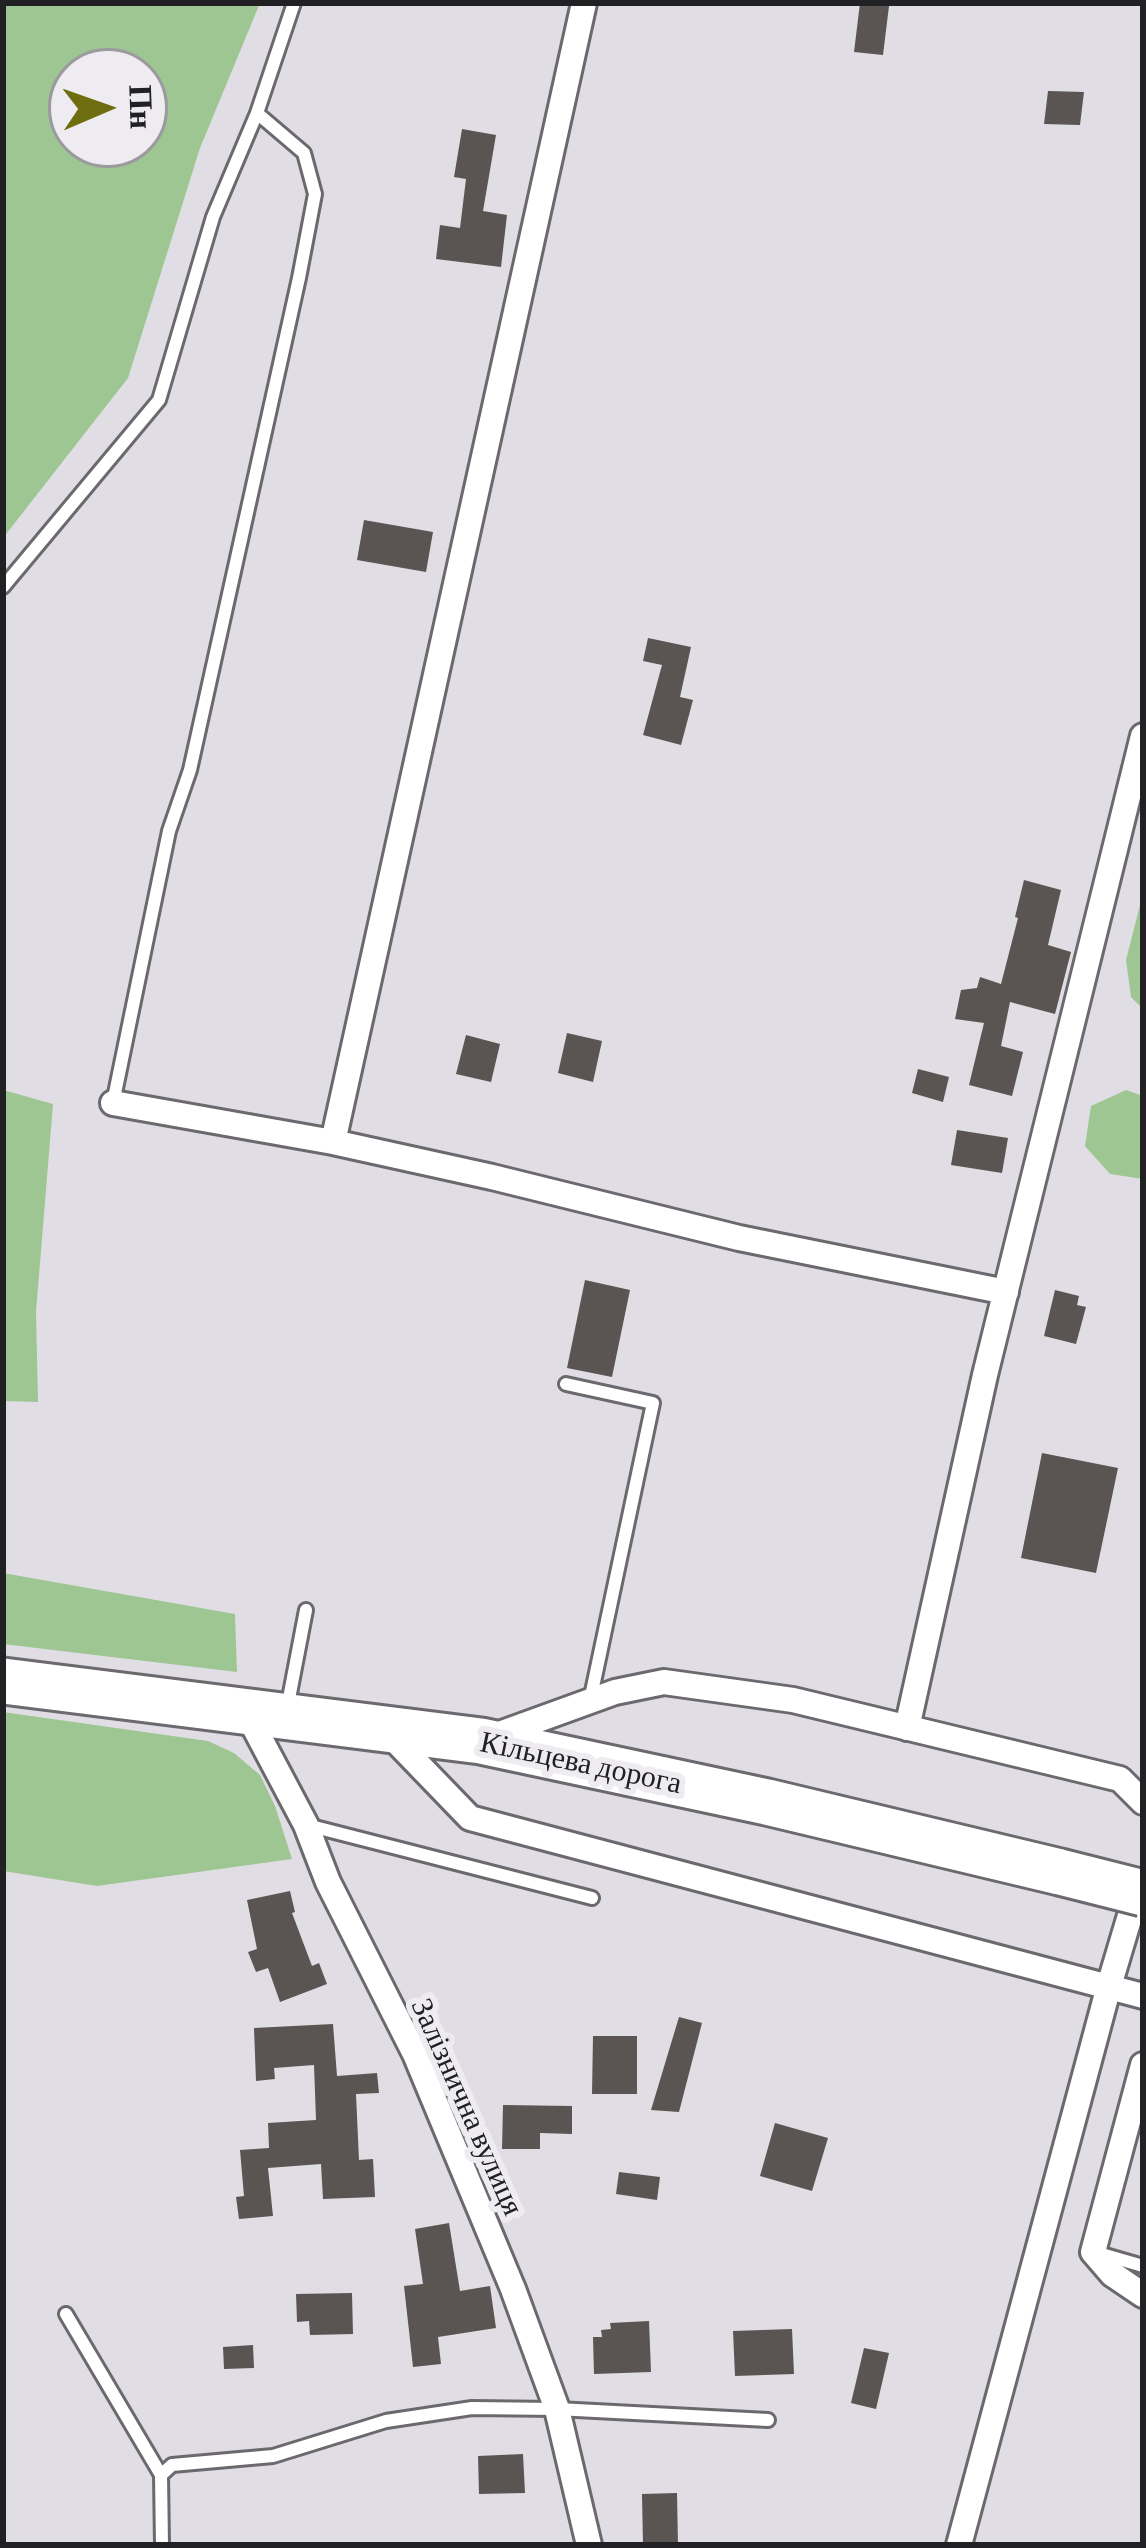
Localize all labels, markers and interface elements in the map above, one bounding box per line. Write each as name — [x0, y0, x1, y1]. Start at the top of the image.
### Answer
north arrow — [48, 48, 168, 168]
text: Пн — [122, 84, 161, 130]
street label: Кільцева дорога — [477, 1724, 685, 1802]
street label: Залізнична вулиця — [403, 1993, 531, 2221]

